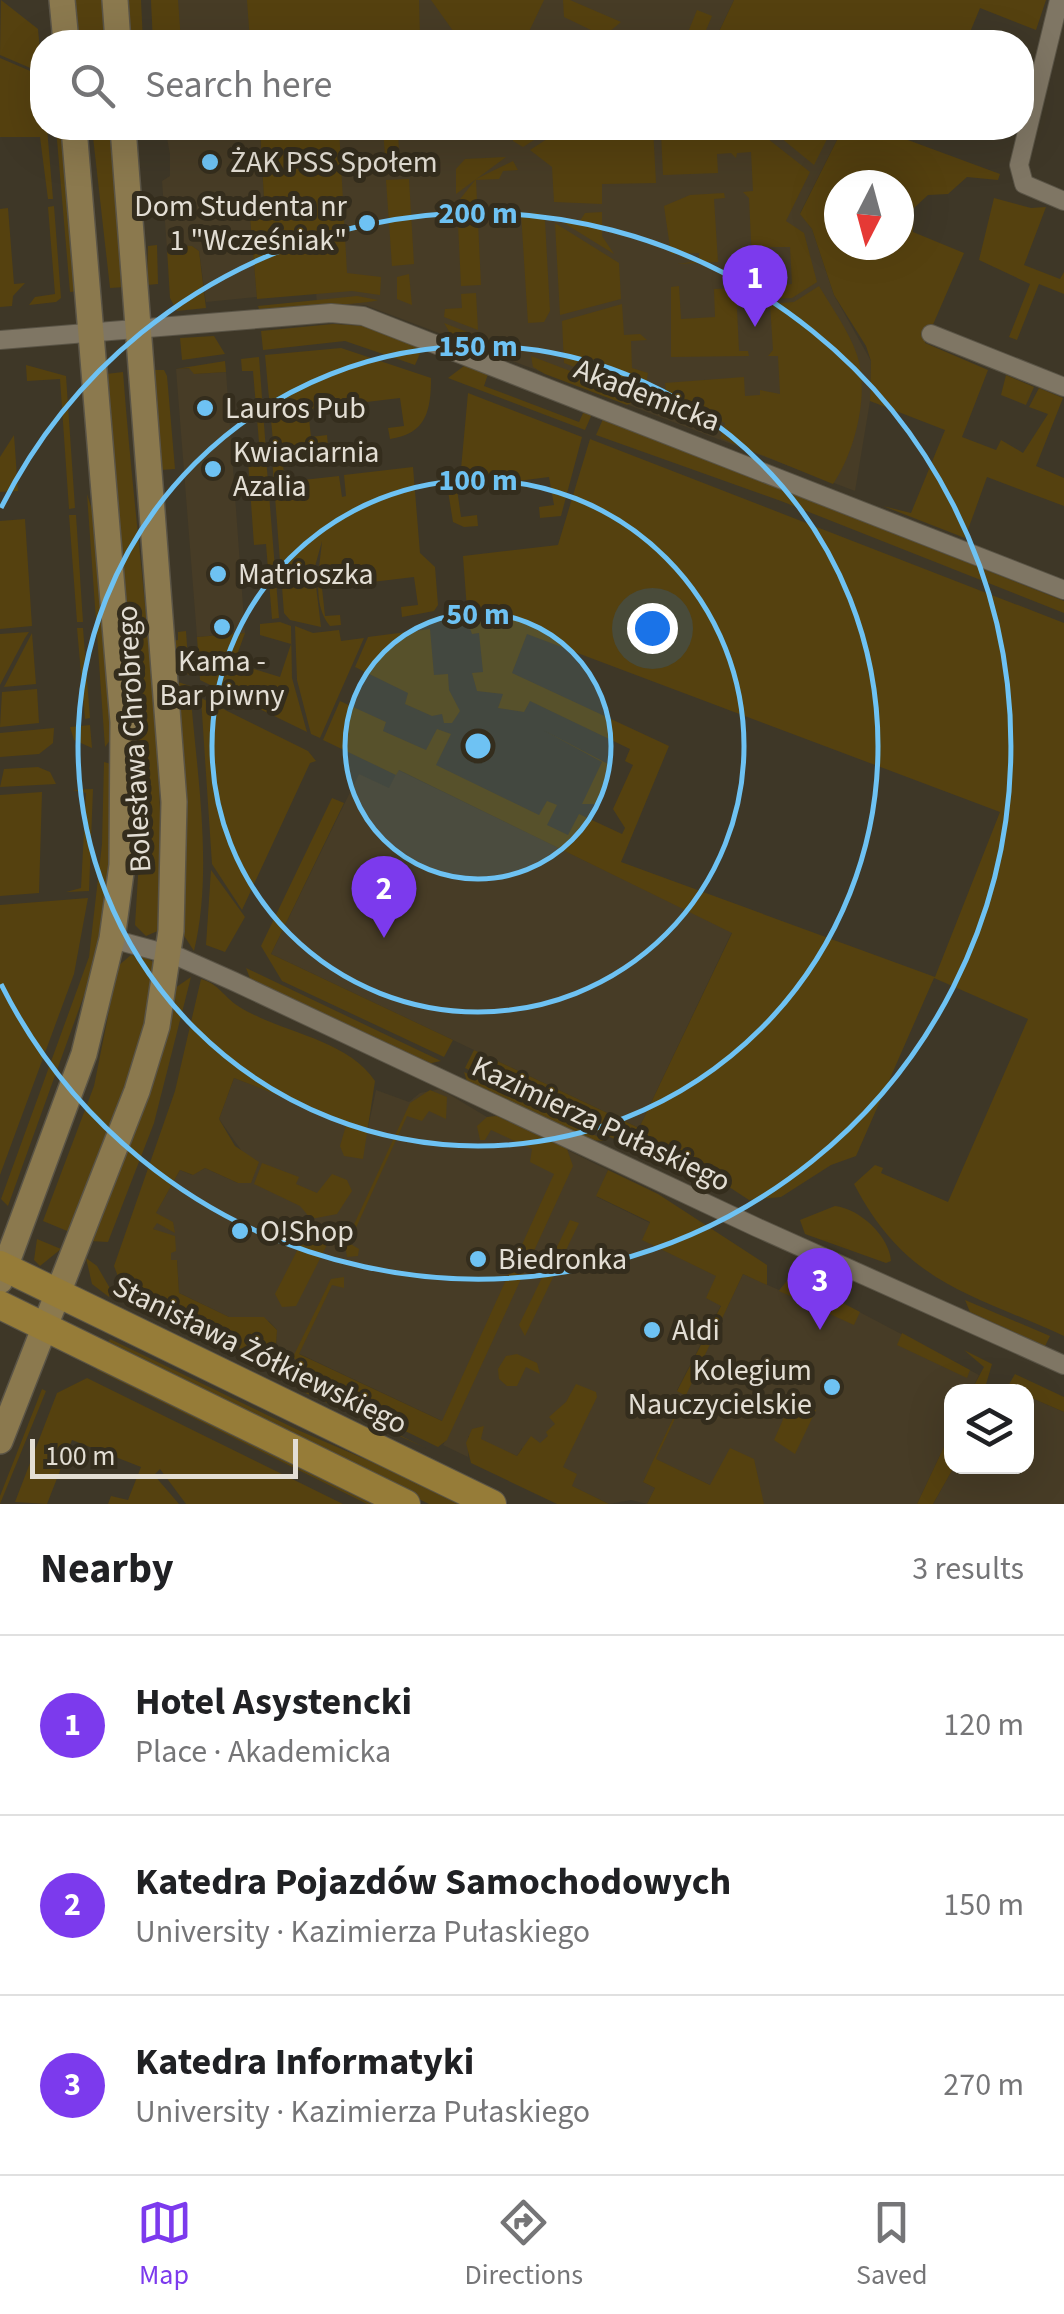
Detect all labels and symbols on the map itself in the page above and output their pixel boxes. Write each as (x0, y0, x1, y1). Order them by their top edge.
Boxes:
place label: ŻAK PSS Społem (230, 141, 438, 184)
marker: ŻAK PSS Społem (199, 151, 221, 173)
north arrow (824, 170, 914, 260)
place label: Dom Studenta nr 1 "Wcześniak" (134, 185, 348, 262)
text: 200 m (438, 192, 518, 235)
marker: Dom Studenta nr 1 "Wcześniak" (356, 212, 378, 234)
pin: 1 (722, 245, 788, 327)
text: 150 m (438, 325, 518, 368)
street label: Akademicka (568, 347, 726, 443)
place label: Lauros Pub (225, 387, 366, 430)
marker: Lauros Pub (194, 397, 216, 419)
place label: Kwiaciarnia Azalia (233, 431, 379, 508)
marker: Kwiaciarnia Azalia (202, 458, 224, 480)
text: 100 m (438, 459, 518, 502)
place label: Matrioszka (238, 553, 374, 596)
marker: Matrioszka (207, 563, 229, 585)
text: 50 m (446, 593, 510, 636)
your location (627, 603, 678, 654)
street label: Bolesława Chrobrego (106, 604, 162, 874)
marker: Kama - Bar piwny (211, 616, 233, 638)
place label: Kama - Bar piwny (159, 640, 285, 717)
centre of rings (460, 728, 496, 764)
pin: 2 (352, 856, 416, 938)
street label: Kazimierza Pułaskiego (465, 1045, 737, 1203)
place label: O!Shop (260, 1210, 354, 1253)
marker: O!Shop (229, 1220, 251, 1242)
place label: Biedronka (498, 1238, 627, 1281)
marker: Biedronka (467, 1248, 489, 1270)
pin: 3 (788, 1248, 852, 1330)
street label: Stanisława Żółkiewskiego (106, 1265, 414, 1445)
place label: Aldi (672, 1309, 720, 1352)
marker: Aldi (641, 1319, 663, 1341)
place label: Kolegium Nauczycielskie (628, 1349, 812, 1426)
marker: Kolegium Nauczycielskie (821, 1376, 843, 1398)
scale bar (30, 1434, 298, 1478)

